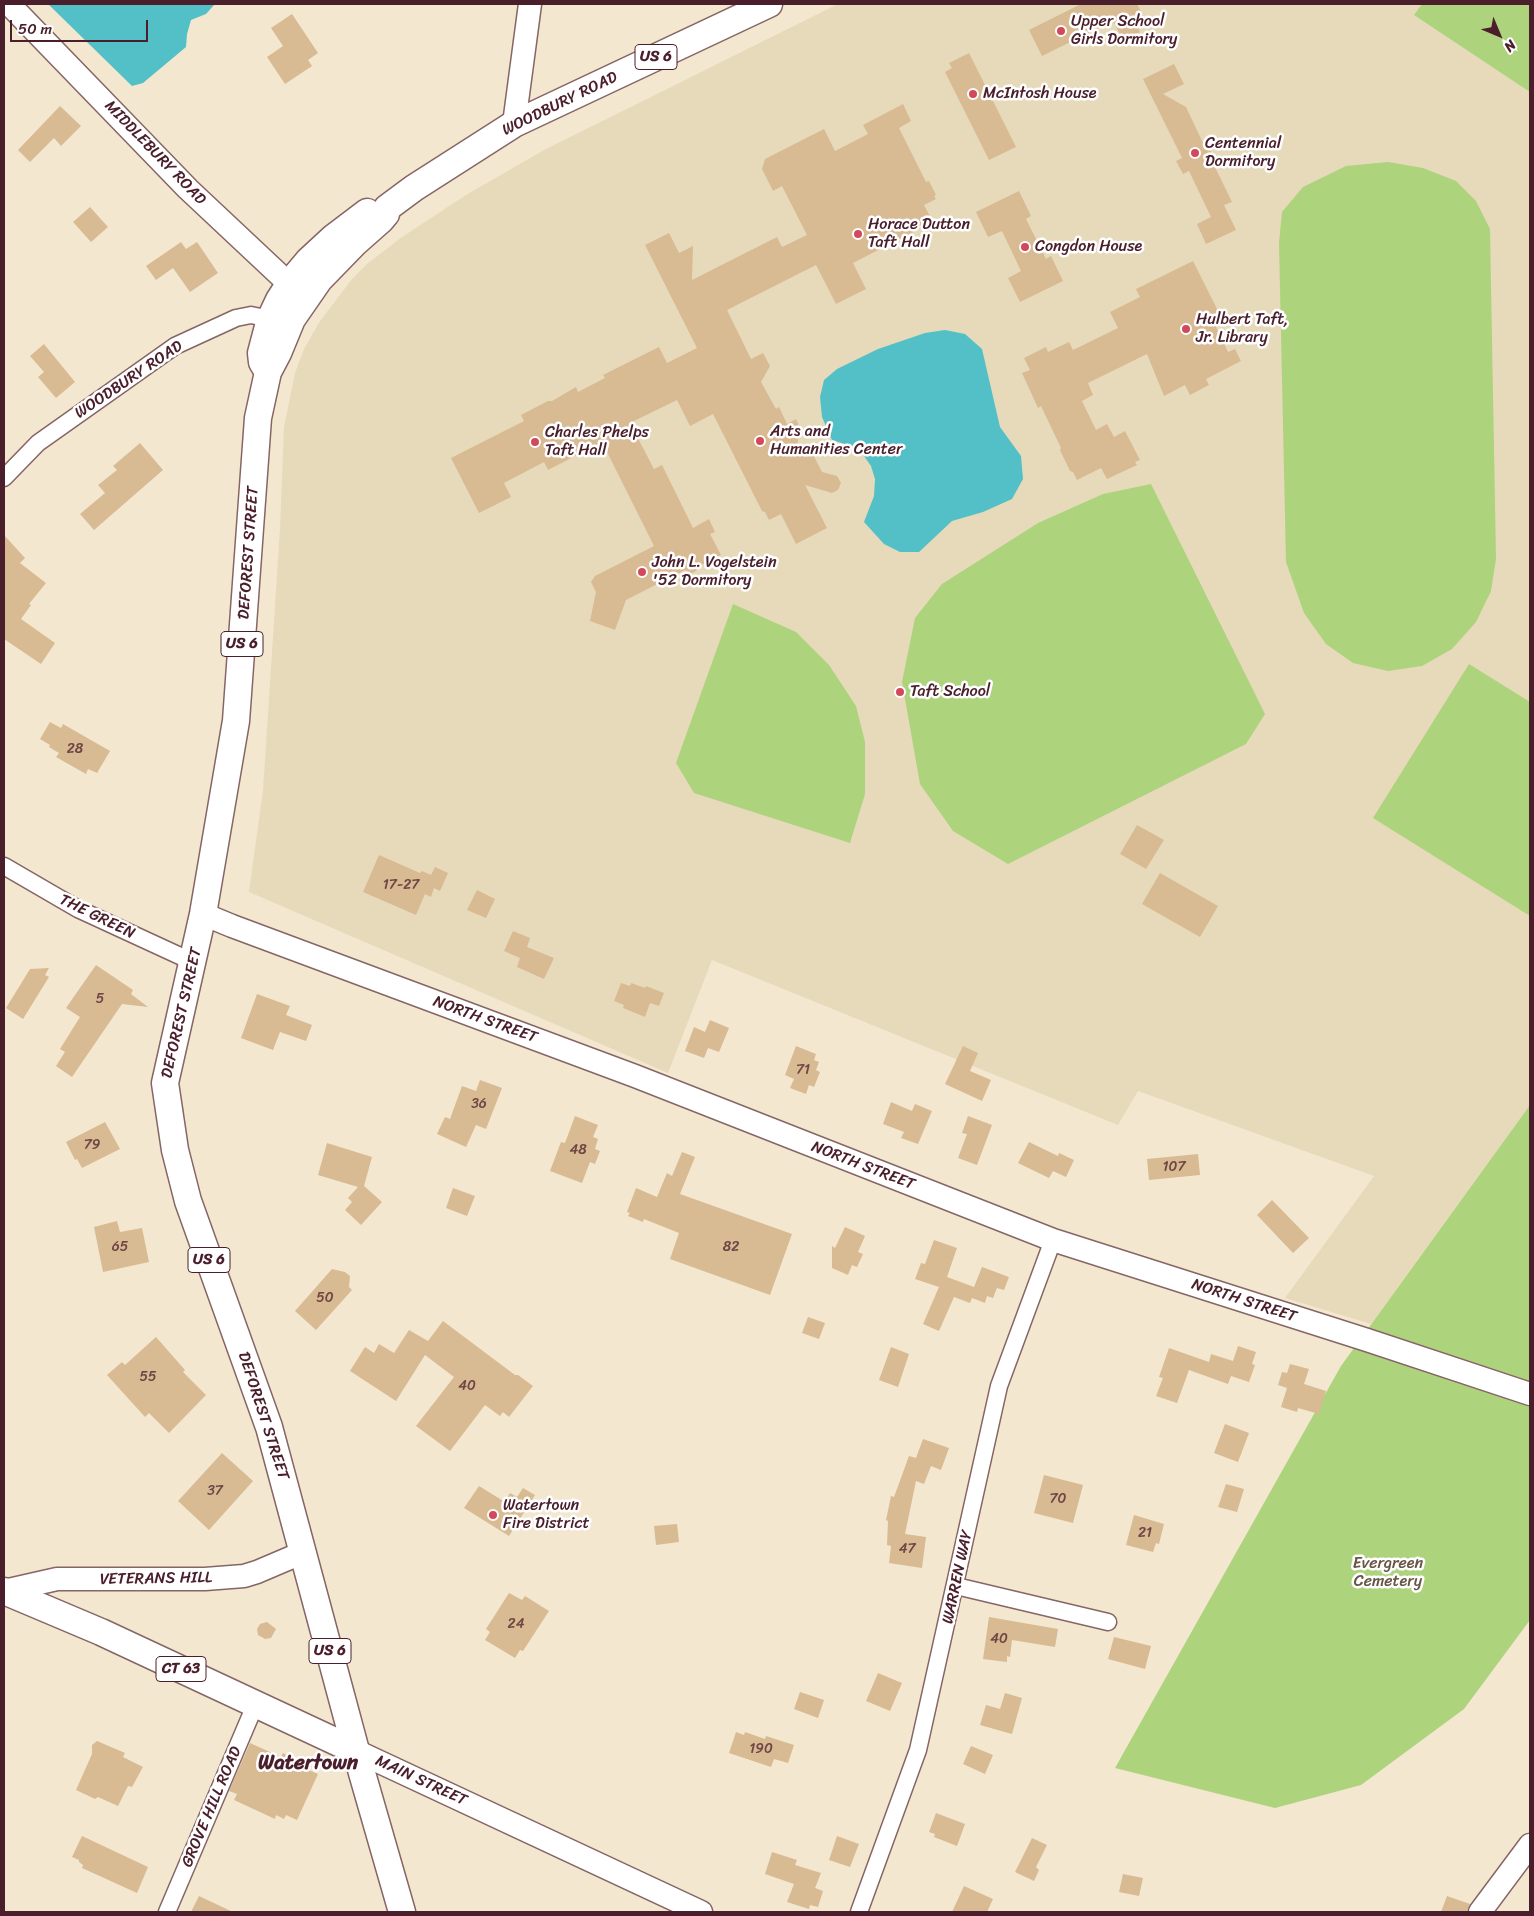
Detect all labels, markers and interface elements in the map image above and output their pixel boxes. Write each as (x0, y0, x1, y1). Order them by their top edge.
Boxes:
scale bar (12, 10, 150, 42)
north arrow (1474, 10, 1524, 60)
place label: Upper School Girls Dormitory (1071, 12, 1177, 50)
text: 50 m (18, 16, 52, 42)
marker: Upper School Girls Dormitory (1055, 25, 1067, 37)
text: N (1498, 34, 1522, 58)
road number: US 6 (635, 44, 677, 70)
street label: WOODBURY ROAD (499, 68, 621, 140)
place label: McIntosh House (983, 84, 1097, 104)
marker: McIntosh House (967, 88, 979, 100)
street label: MIDDLEBURY ROAD (100, 97, 210, 209)
place label: Centennial Dormitory (1205, 134, 1281, 172)
marker: Centennial Dormitory (1189, 147, 1201, 159)
place label: Horace Dutton Taft Hall (868, 215, 970, 253)
marker: Horace Dutton Taft Hall (852, 228, 864, 240)
place label: Congdon House (1035, 237, 1142, 257)
marker: Congdon House (1019, 241, 1031, 253)
place label: Hulbert Taft, Jr. Library (1196, 310, 1288, 348)
marker: Hulbert Taft, Jr. Library (1180, 323, 1192, 335)
street label: WOODBURY ROAD (71, 337, 187, 423)
place label: Arts and Humanities Center (770, 422, 902, 460)
place label: Charles Phelps Taft Hall (545, 423, 649, 461)
marker: Arts and Humanities Center (754, 435, 766, 447)
marker: Charles Phelps Taft Hall (529, 436, 541, 448)
street label: DEFOREST STREET (235, 486, 263, 620)
place label: John L. Vogelstein '52 Dormitory (652, 553, 777, 591)
marker: John L. Vogelstein '52 Dormitory (636, 566, 648, 578)
road number: US 6 (221, 632, 263, 656)
place label: Taft School (910, 682, 990, 702)
marker: Taft School (894, 686, 906, 698)
house number: 28 (67, 741, 83, 757)
house number: 17-27 (383, 877, 419, 893)
street label: THE GREEN (56, 890, 138, 944)
street label: DEFOREST STREET (158, 946, 206, 1080)
house number: 5 (96, 991, 104, 1007)
street label: NORTH STREET (430, 992, 540, 1048)
house number: 71 (796, 1062, 810, 1078)
house number: 36 (471, 1096, 487, 1112)
house number: 79 (84, 1137, 100, 1153)
street label: NORTH STREET (809, 1137, 917, 1195)
house number: 48 (569, 1142, 587, 1158)
house number: 107 (1163, 1159, 1185, 1175)
house number: 65 (112, 1239, 128, 1255)
house number: 82 (723, 1239, 739, 1255)
road number: US 6 (188, 1248, 230, 1272)
street label: NORTH STREET (1189, 1275, 1299, 1327)
house number: 50 (316, 1290, 334, 1306)
street label: DEFOREST STREET (233, 1350, 293, 1482)
house number: 55 (139, 1369, 157, 1385)
house number: 40 (458, 1378, 476, 1394)
house number: 37 (207, 1483, 223, 1499)
house number: 70 (1050, 1491, 1066, 1507)
place label: Watertown Fire District (503, 1496, 589, 1534)
marker: Watertown Fire District (487, 1509, 499, 1521)
house number: 21 (1138, 1525, 1152, 1541)
street label: WARREN WAY (939, 1528, 977, 1626)
house number: 47 (899, 1541, 915, 1557)
park label: Evergreen Cemetery (1353, 1554, 1423, 1592)
street label: VETERANS HILL (100, 1568, 212, 1590)
house number: 24 (508, 1616, 524, 1632)
house number: 40 (990, 1631, 1008, 1647)
road number: US 6 (309, 1638, 351, 1664)
road number: CT 63 (156, 1656, 206, 1682)
house number: 190 (749, 1741, 773, 1757)
street label: GROVE HILL ROAD (178, 1744, 246, 1870)
district label: Watertown (258, 1751, 358, 1777)
street label: MAIN STREET (372, 1751, 470, 1811)

